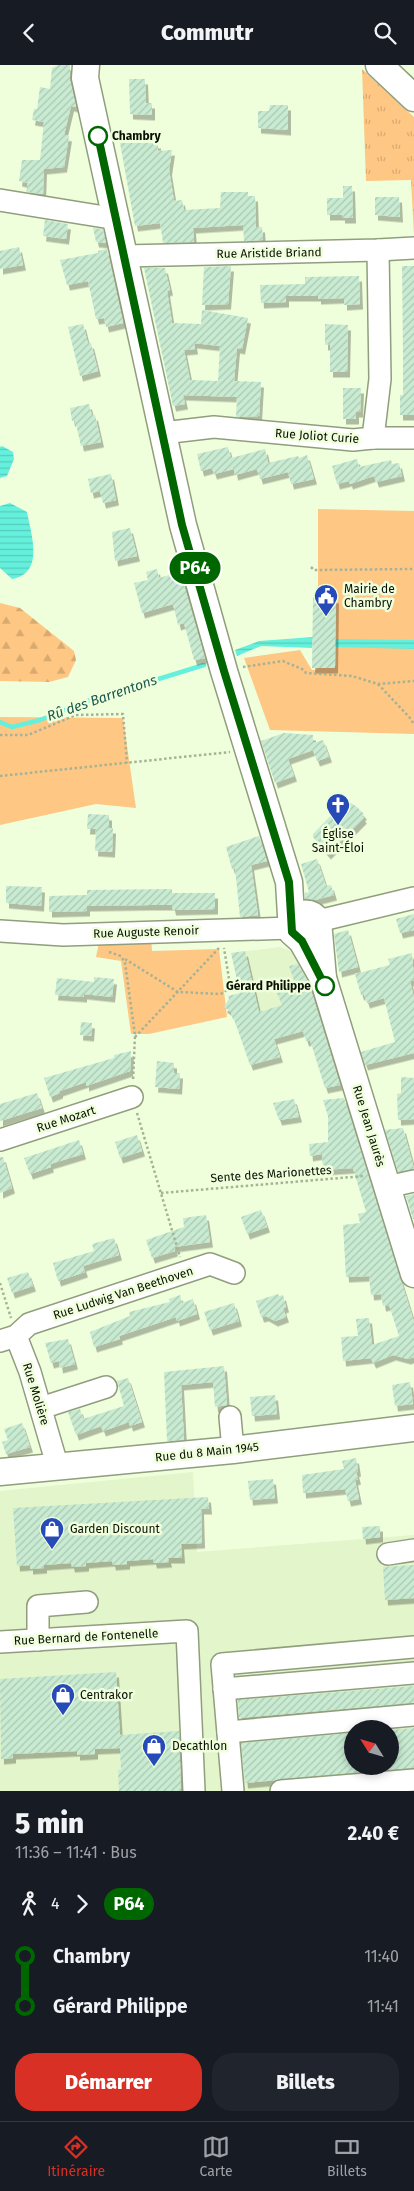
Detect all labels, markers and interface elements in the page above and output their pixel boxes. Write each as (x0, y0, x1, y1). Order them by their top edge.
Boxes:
icon: back (15, 19, 43, 47)
text: Commutr (161, 19, 253, 46)
icon: search (371, 19, 399, 47)
marker: Chambry (88, 126, 108, 146)
place label: Chambry (112, 129, 161, 143)
street label: Rue Aristide Briand (216, 245, 322, 261)
street label: Rue Joliot Curie (275, 426, 359, 446)
line badge: P64 (166, 552, 224, 584)
text: P64 (180, 557, 210, 579)
place label: Mairie de Chambry (344, 582, 395, 610)
public building icon: Mairie de Chambry (313, 583, 339, 617)
water label: Rû des Barrentons (45, 671, 160, 725)
church icon: Église Saint-Éloi (325, 792, 351, 826)
place label: Église Saint-Éloi (312, 826, 364, 855)
street label: Rue Auguste Renoir (93, 923, 200, 941)
marker: Gérard Philippe (315, 976, 335, 996)
place label: Gérard Philippe (226, 979, 311, 993)
street label: Rue Jean Jaurès (350, 1084, 388, 1169)
street label: Rue Mozart (35, 1103, 98, 1135)
street label: Sente des Marionettes (210, 1163, 333, 1185)
street label: Rue Ludwig Van Beethoven (51, 1264, 195, 1322)
street label: Rue Molière (20, 1361, 52, 1427)
street label: Rue du 8 Main 1945 (154, 1440, 260, 1464)
shop icon: Garden Discount (39, 1516, 65, 1550)
place label: Garden Discount (70, 1522, 161, 1536)
street label: Rue Bernard de Fontenelle (13, 1626, 159, 1648)
shop icon: Centrakor (50, 1682, 76, 1716)
place label: Centrakor (80, 1688, 133, 1702)
north arrow (344, 1720, 399, 1775)
map controls (344, 1720, 399, 1775)
shop icon: Decathlon (141, 1733, 167, 1767)
place label: Decathlon (172, 1739, 227, 1753)
text: 5 min (15, 1807, 84, 1840)
text: 2.40 € (347, 1822, 399, 1845)
text: 11:36 – 11:41 · Bus (15, 1843, 137, 1862)
icon: walk (15, 1890, 43, 1918)
icon: forward (68, 1890, 96, 1918)
text: P64 (114, 1893, 144, 1915)
text: 4 (51, 1894, 60, 1913)
text: Chambry (53, 1945, 130, 1968)
text: 11:40 (364, 1947, 399, 1966)
text: Gérard Philippe (53, 1995, 188, 2018)
text: 11:41 (367, 1997, 399, 2016)
button: Démarrer (15, 2053, 202, 2111)
button: Billets (212, 2053, 399, 2111)
tab: Itinéraire (47, 2133, 105, 2180)
tab: Carte (200, 2133, 233, 2180)
tab: Billets (327, 2133, 367, 2180)

